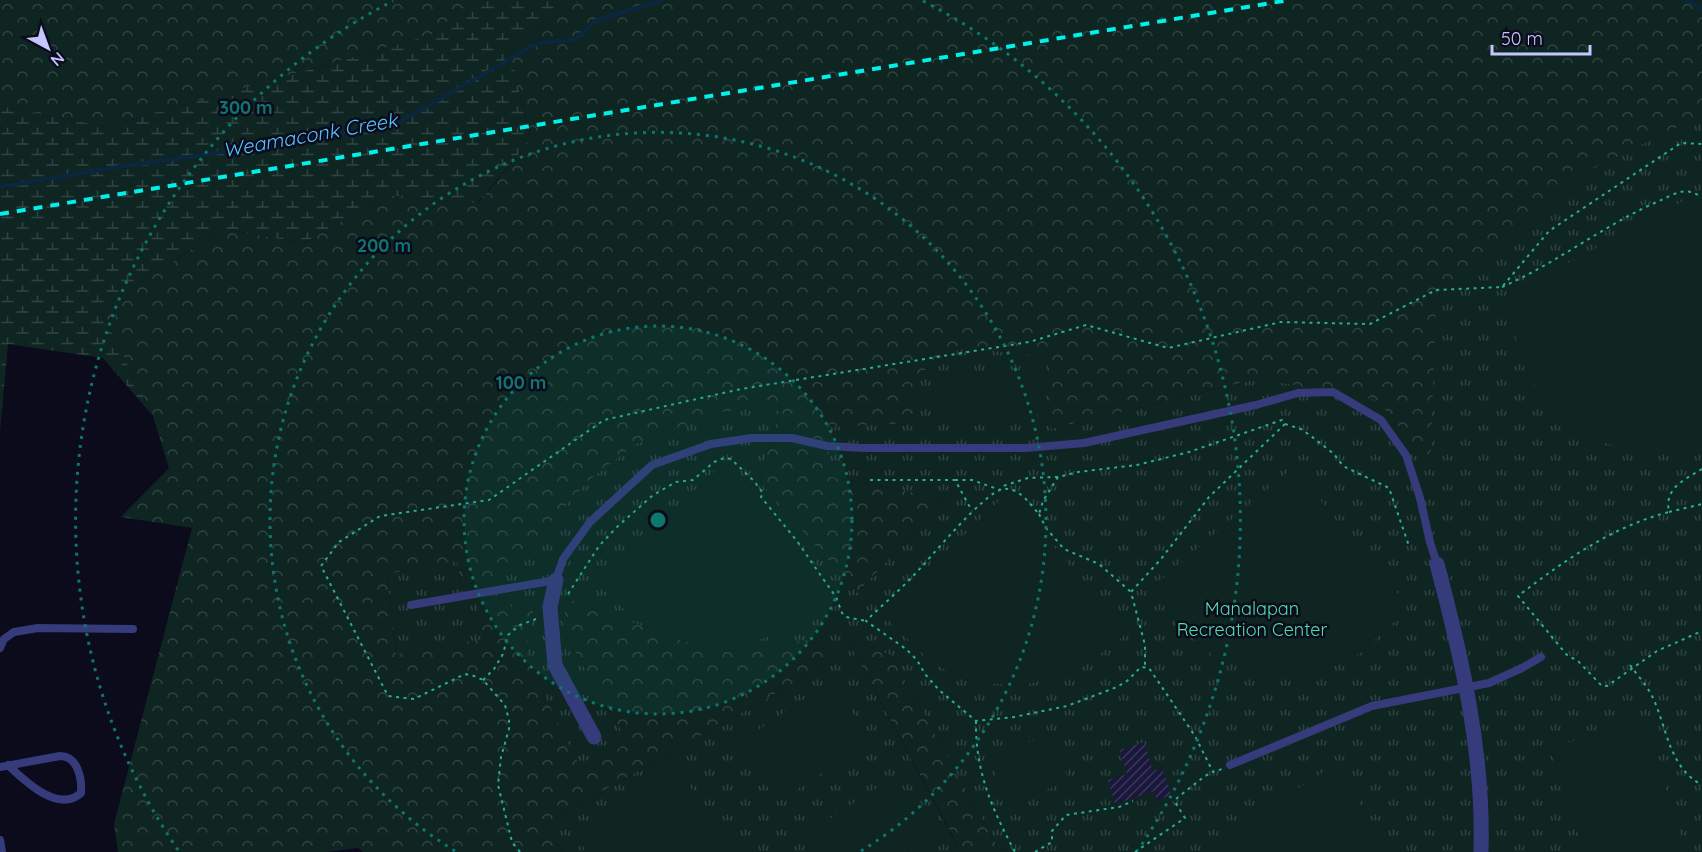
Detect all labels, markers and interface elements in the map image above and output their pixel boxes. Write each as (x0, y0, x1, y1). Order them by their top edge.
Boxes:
north arrow (18, 18, 78, 78)
scale bar (1492, 18, 1590, 56)
text: 50 m (1501, 27, 1543, 50)
text: N (47, 48, 69, 71)
text: 300 m (219, 96, 273, 119)
water label: Weamaconk Creek (221, 106, 401, 162)
text: 200 m (357, 234, 411, 257)
text: 100 m (496, 371, 546, 394)
centre of rings (648, 510, 668, 530)
park label: Manalapan Recreation Center (1177, 597, 1327, 641)

